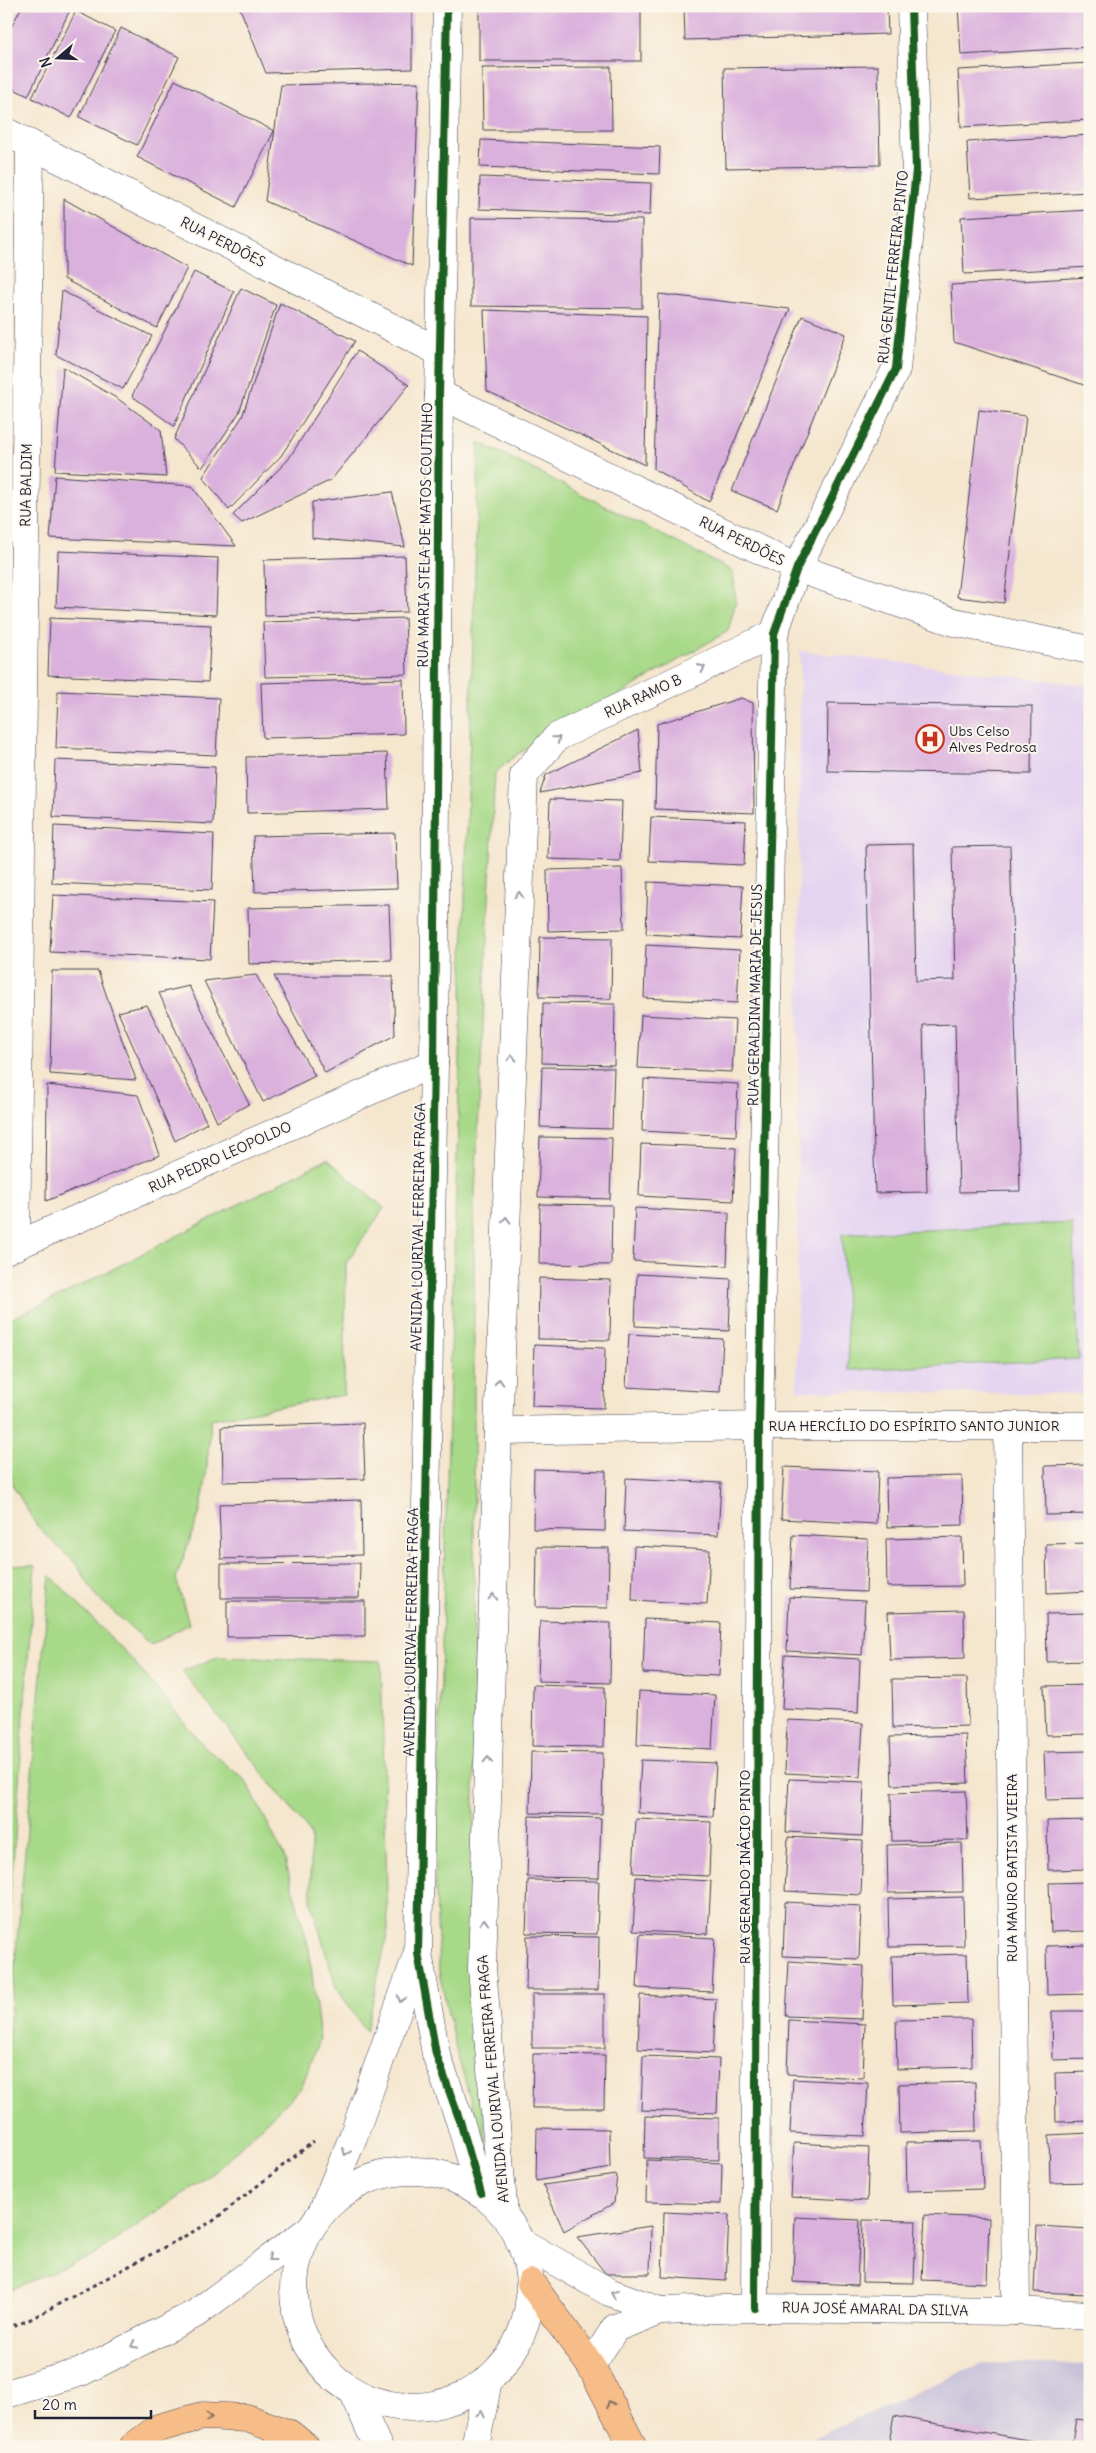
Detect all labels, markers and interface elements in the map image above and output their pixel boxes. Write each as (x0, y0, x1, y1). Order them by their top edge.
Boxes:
north arrow (32, 32, 82, 82)
text: N (36, 55, 56, 70)
street label: RUA GENTIL FERREIRA PINTO (874, 169, 912, 365)
street label: RUA PERDÕES (177, 213, 269, 271)
street label: RUA MARIA STELA DE MATOS COUTINHO (414, 402, 436, 668)
street label: RUA BALDIM (16, 443, 36, 527)
street label: RUA PERDÕES (696, 513, 788, 570)
one-way arrow (697, 665, 706, 675)
street label: RUA RAMO B (601, 670, 685, 722)
place label: Ubs Celso Alves Pedrosa (949, 722, 1037, 756)
hospital icon: Ubs Celso Alves Pedrosa (915, 724, 945, 754)
one-way arrow (551, 736, 560, 745)
street label: RUA GERALDINA MARIA DE JESUS (744, 884, 766, 1106)
one-way arrow (514, 891, 524, 898)
one-way arrow (507, 1053, 518, 1061)
street label: AVENIDA LOURIVAL FERREIRA FRAGA (407, 1102, 429, 1352)
street label: RUA PEDRO LEOPOLDO (146, 1117, 294, 1197)
one-way arrow (501, 1216, 511, 1224)
one-way arrow (494, 1378, 505, 1386)
street label: RUA HERCÍLIO DO ESPÍRITO SANTO JUNIOR (768, 1417, 1060, 1435)
street label: AVENIDA LOURIVAL FERREIRA FRAGA (400, 1507, 422, 1757)
one-way arrow (488, 1593, 498, 1601)
one-way arrow (483, 1755, 493, 1763)
street label: RUA GERALDO INÁCIO PINTO (736, 1770, 754, 1964)
street label: RUA MAURO BATISTA VIEIRA (1003, 1774, 1021, 1962)
one-way arrow (478, 1918, 489, 1926)
street label: AVENIDA LOURIVAL FERREIRA FRAGA (473, 1954, 513, 2204)
one-way arrow (397, 1995, 407, 2003)
one-way arrow (342, 2147, 353, 2156)
one-way arrow (267, 2252, 277, 2261)
one-way arrow (610, 2289, 619, 2300)
street label: RUA JOSÉ AMARAL DA SILVA (782, 2298, 968, 2320)
one-way arrow (130, 2339, 139, 2349)
scale bar (35, 2388, 151, 2420)
text: 20 m (42, 2395, 77, 2414)
one-way arrow (606, 2400, 616, 2409)
one-way arrow (475, 2410, 486, 2418)
one-way arrow (206, 2412, 213, 2422)

